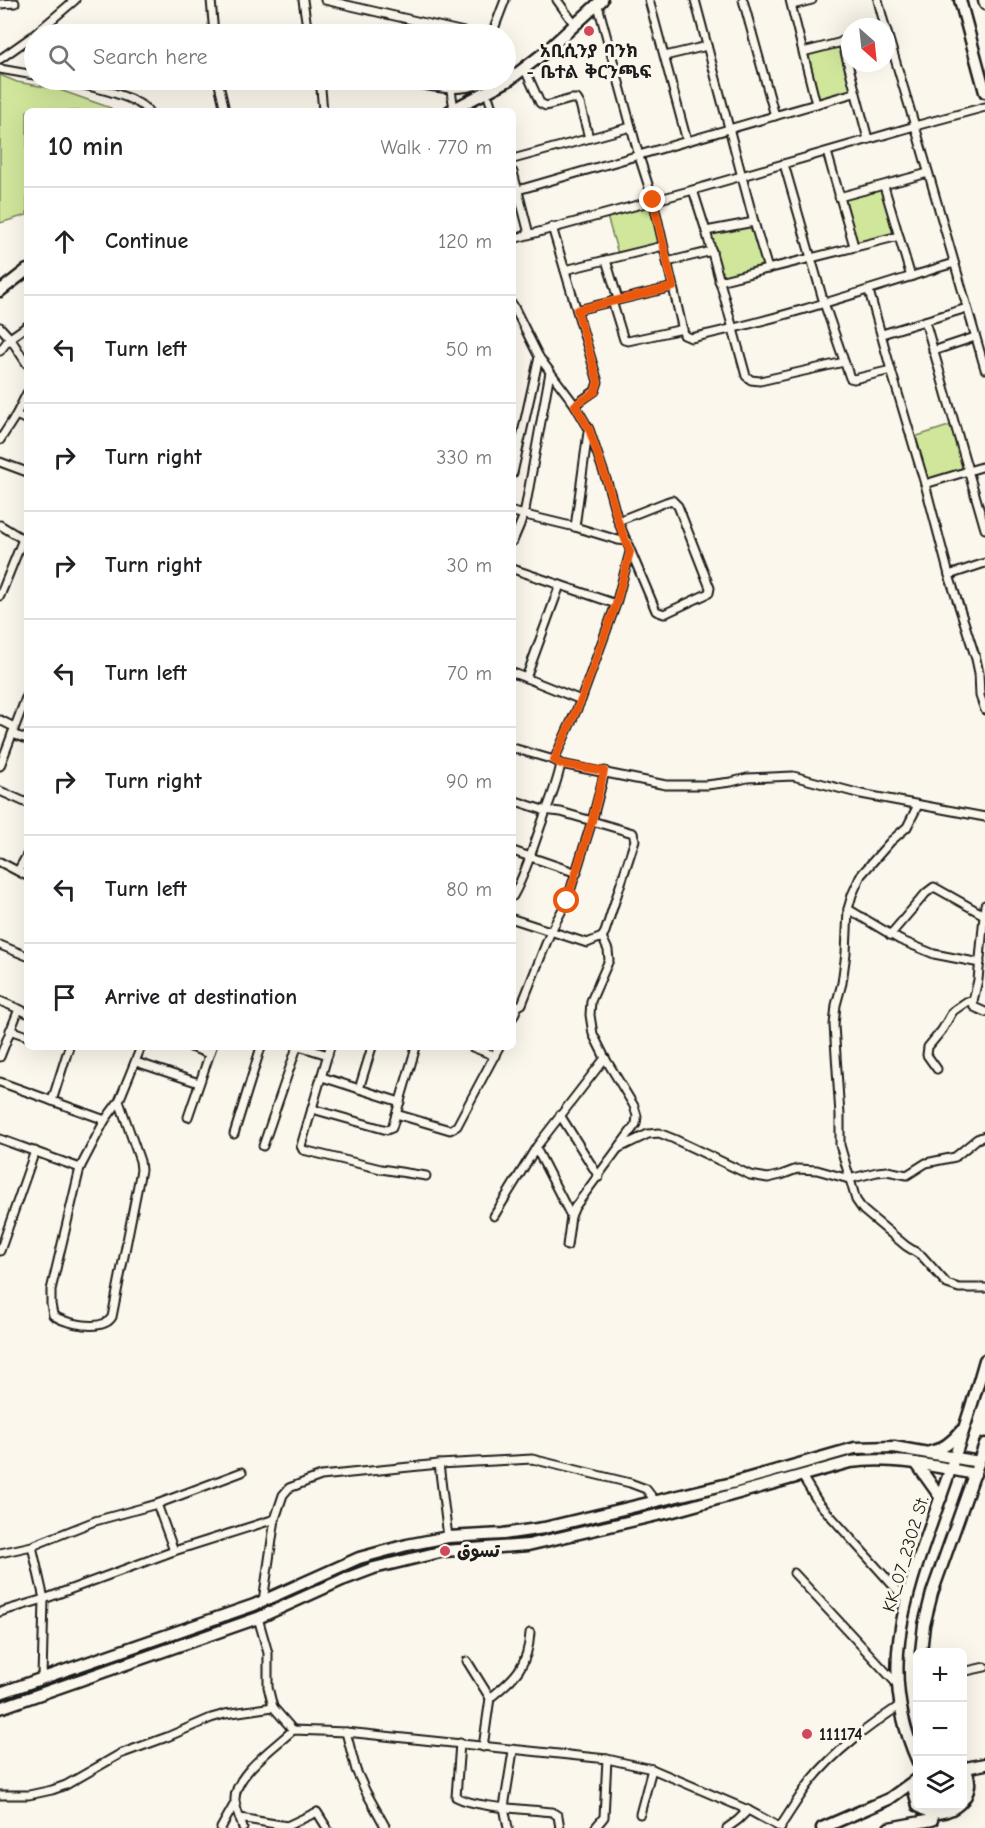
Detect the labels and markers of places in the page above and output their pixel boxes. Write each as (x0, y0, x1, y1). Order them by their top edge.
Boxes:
marker: አቢሲንያ ባንክ - ቤተል ቅርንጫፍ (582, 24, 596, 38)
place label: አቢሲንያ ባንክ - ቤተል ቅርንጫፍ (526, 41, 652, 83)
place label: تسوق (457, 1541, 500, 1562)
marker: تسوق (438, 1544, 452, 1558)
place label: 111174 (819, 1724, 862, 1745)
marker: 111174 (800, 1727, 814, 1741)

